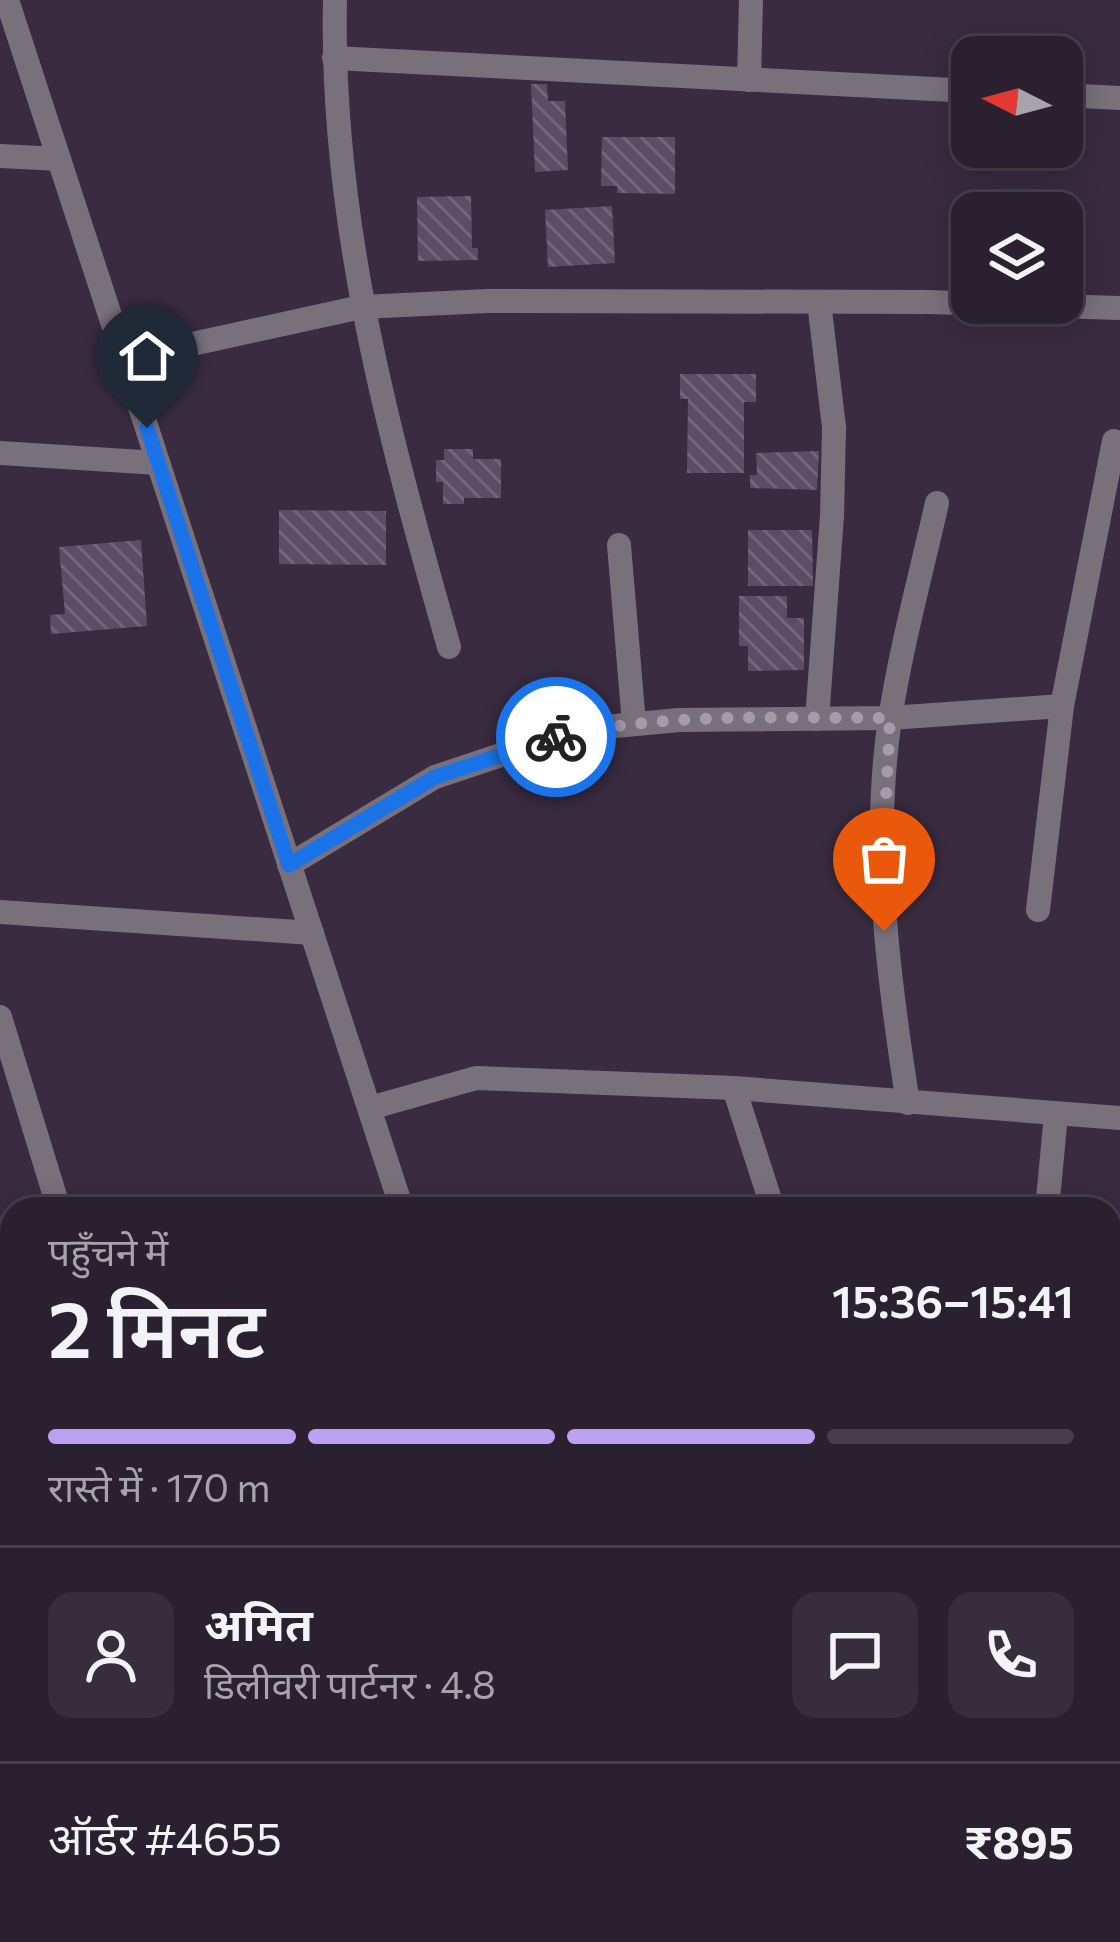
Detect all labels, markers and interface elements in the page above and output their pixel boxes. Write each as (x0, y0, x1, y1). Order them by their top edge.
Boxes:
north arrow (951, 36, 1083, 168)
map controls (951, 36, 1083, 324)
button: layers (951, 192, 1083, 324)
pin (96, 305, 198, 428)
icon: home (114, 323, 180, 389)
courier (496, 677, 616, 797)
icon: bike (523, 704, 589, 770)
pin (833, 808, 935, 931)
icon: bag (851, 826, 917, 892)
text: पहुँचने में (48, 1226, 168, 1274)
text: 15:36–15:41 (832, 1272, 1074, 1327)
text: 2 मिनट (48, 1279, 265, 1374)
text: रास्ते में · 170 m (48, 1462, 271, 1510)
button: person (48, 1592, 174, 1718)
button: chat (792, 1592, 918, 1718)
button: phone (948, 1592, 1074, 1718)
text: अमित (204, 1595, 313, 1650)
text: डिलीवरी पार्टनर · 4.8 (204, 1659, 496, 1707)
text: ऑर्डर #4655 (48, 1809, 282, 1864)
text: ₹895 (964, 1813, 1074, 1868)

